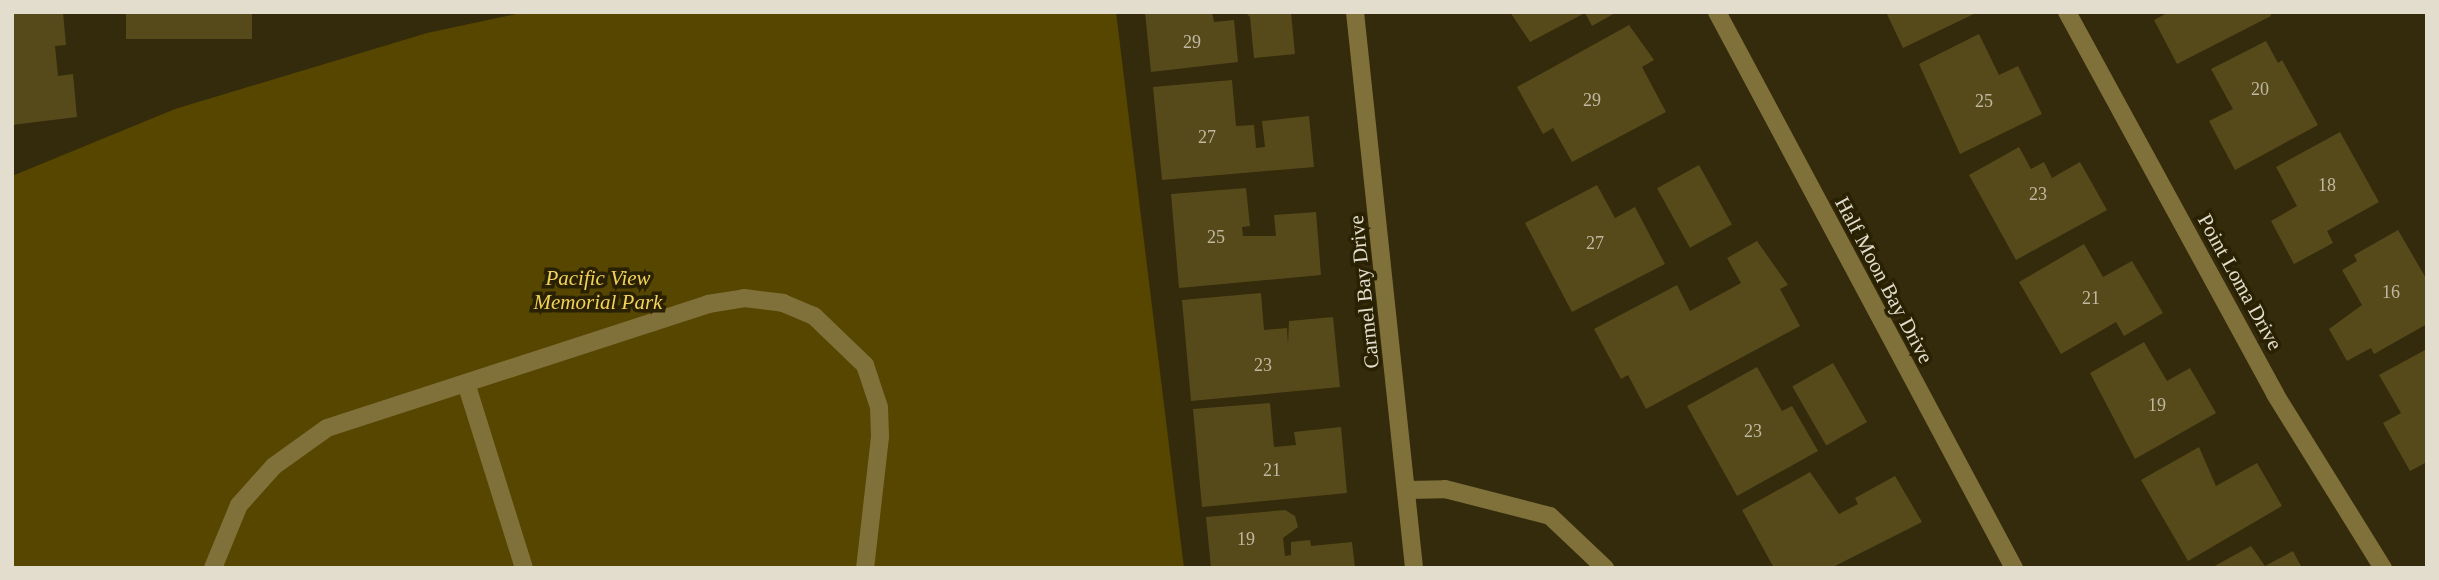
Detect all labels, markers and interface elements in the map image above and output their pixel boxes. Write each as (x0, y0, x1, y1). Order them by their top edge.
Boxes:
house number: 29 (1183, 31, 1201, 53)
house number: 20 (2251, 78, 2269, 100)
house number: 29 (1583, 89, 1601, 111)
house number: 25 (1975, 90, 1993, 112)
house number: 27 (1198, 126, 1216, 148)
house number: 18 (2318, 174, 2336, 196)
house number: 23 (2029, 183, 2047, 205)
street label: Half Moon Bay Drive (1829, 192, 1939, 368)
street label: Point Loma Drive (2192, 210, 2288, 354)
street label: Carmel Bay Drive (1343, 214, 1385, 370)
house number: 25 (1207, 226, 1225, 248)
house number: 27 (1586, 232, 1604, 254)
park label: Pacific View Memorial Park (534, 265, 662, 315)
house number: 16 (2382, 281, 2400, 303)
house number: 21 (2082, 287, 2100, 309)
house number: 23 (1254, 354, 1272, 376)
house number: 19 (2148, 394, 2166, 416)
house number: 23 (1744, 420, 1762, 442)
house number: 21 (1263, 459, 1281, 481)
house number: 19 (1237, 528, 1255, 550)

